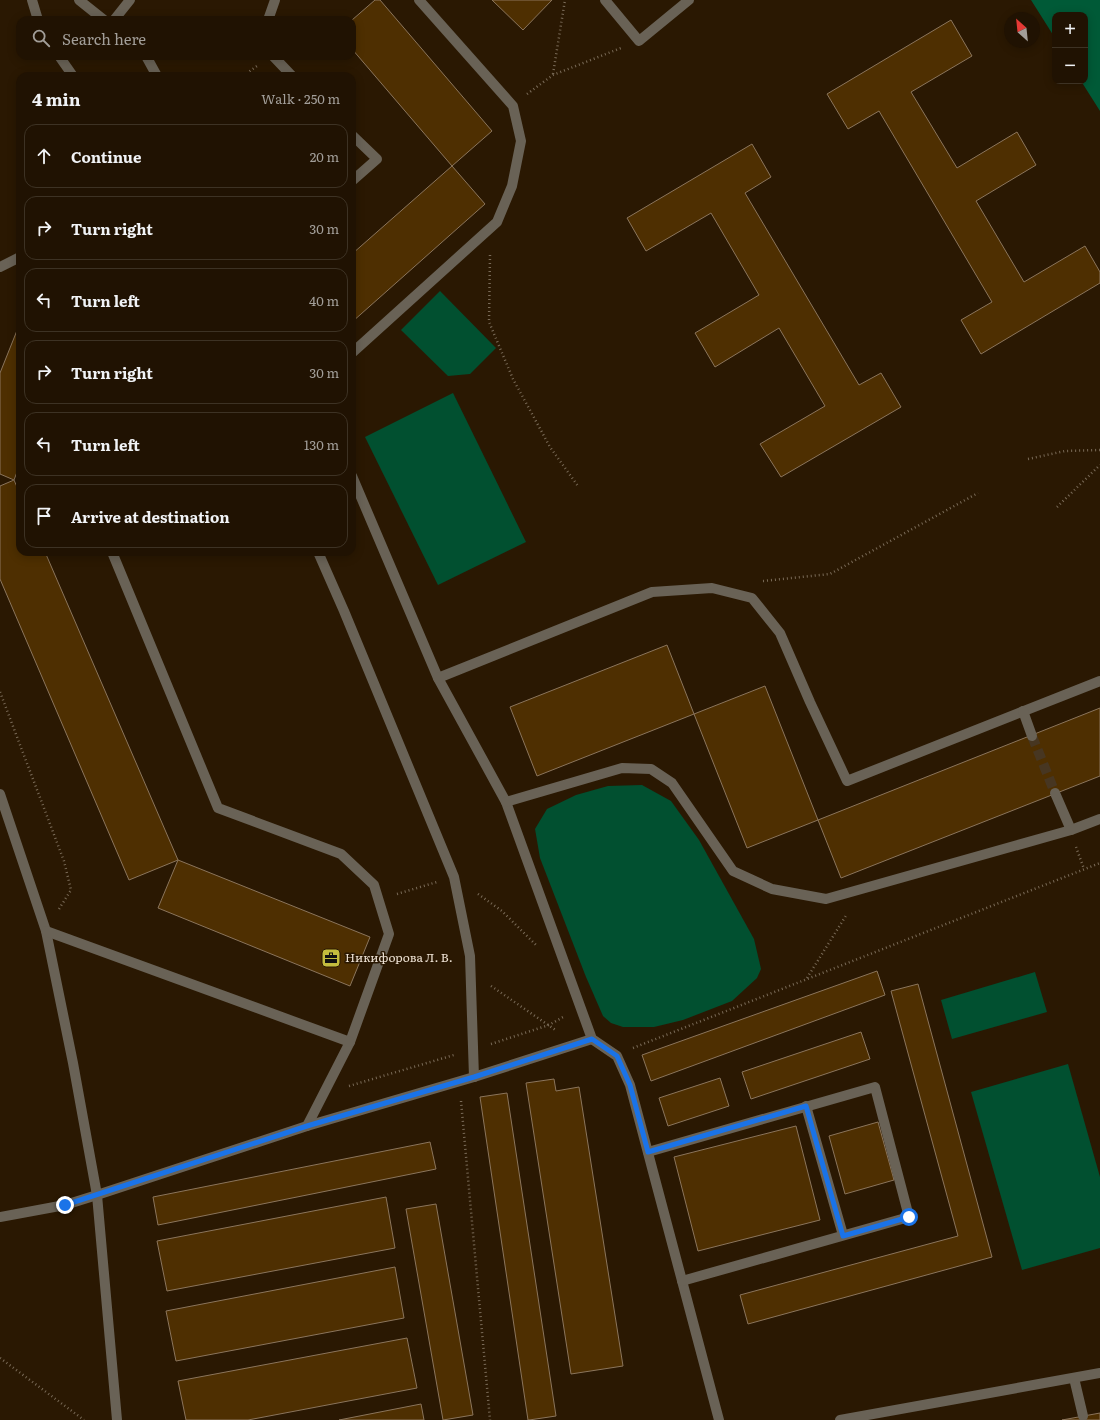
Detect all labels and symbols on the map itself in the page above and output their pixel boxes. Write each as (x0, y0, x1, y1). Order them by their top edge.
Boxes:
north arrow (1004, 12, 1040, 48)
office icon: Никифорова Л. В. (320, 947, 342, 969)
place label: Никифорова Л. В. (345, 948, 453, 966)
route end (56, 1196, 74, 1214)
route start (900, 1208, 918, 1226)

